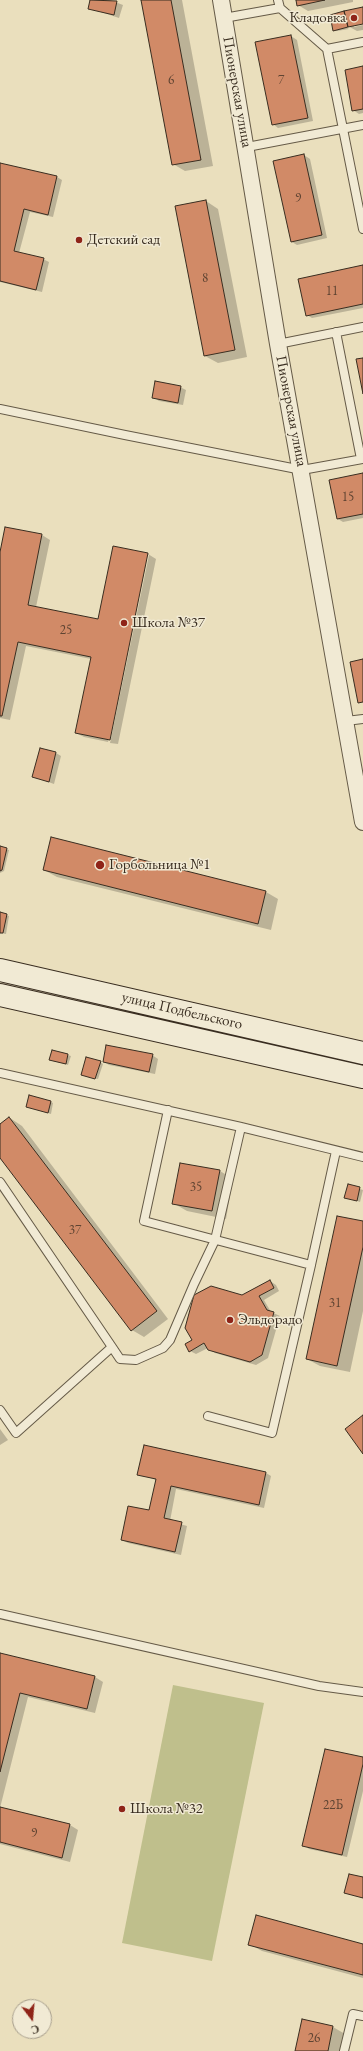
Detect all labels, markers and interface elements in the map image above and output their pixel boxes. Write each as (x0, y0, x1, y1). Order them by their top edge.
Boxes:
place label: Кладовка (289, 9, 346, 27)
marker: Кладовка (349, 13, 359, 23)
street label: Пионерская улица (218, 35, 256, 149)
house number: 6 (168, 72, 174, 88)
house number: 7 (278, 72, 284, 88)
house number: 9 (295, 190, 301, 206)
place label: Детский сад (87, 231, 160, 249)
marker: Детский сад (74, 235, 84, 245)
house number: 8 (202, 270, 208, 286)
house number: 11 (326, 283, 338, 299)
street label: Пионерская улица (271, 354, 311, 468)
house number: 15 (342, 489, 354, 505)
place label: Школа №37 (132, 614, 205, 632)
marker: Школа №37 (119, 618, 129, 628)
house number: 25 (60, 622, 72, 638)
place label: Горбольница №1 (109, 856, 210, 874)
marker: Горбольница №1 (94, 859, 106, 871)
street label: улица Подбельского (120, 988, 244, 1034)
house number: 35 (190, 1179, 202, 1195)
house number: 37 (69, 1222, 81, 1238)
house number: 31 (329, 1295, 341, 1311)
place label: Эльдорадо (238, 1311, 302, 1329)
marker: Эльдорадо (225, 1315, 235, 1325)
house number: 22Б (323, 1797, 343, 1813)
place label: Школа №32 (130, 1800, 203, 1818)
marker: Школа №32 (117, 1804, 127, 1814)
house number: 9 (31, 1825, 37, 1841)
north arrow (12, 1999, 52, 2039)
text: С (29, 2022, 41, 2037)
house number: 26 (308, 2030, 320, 2046)

